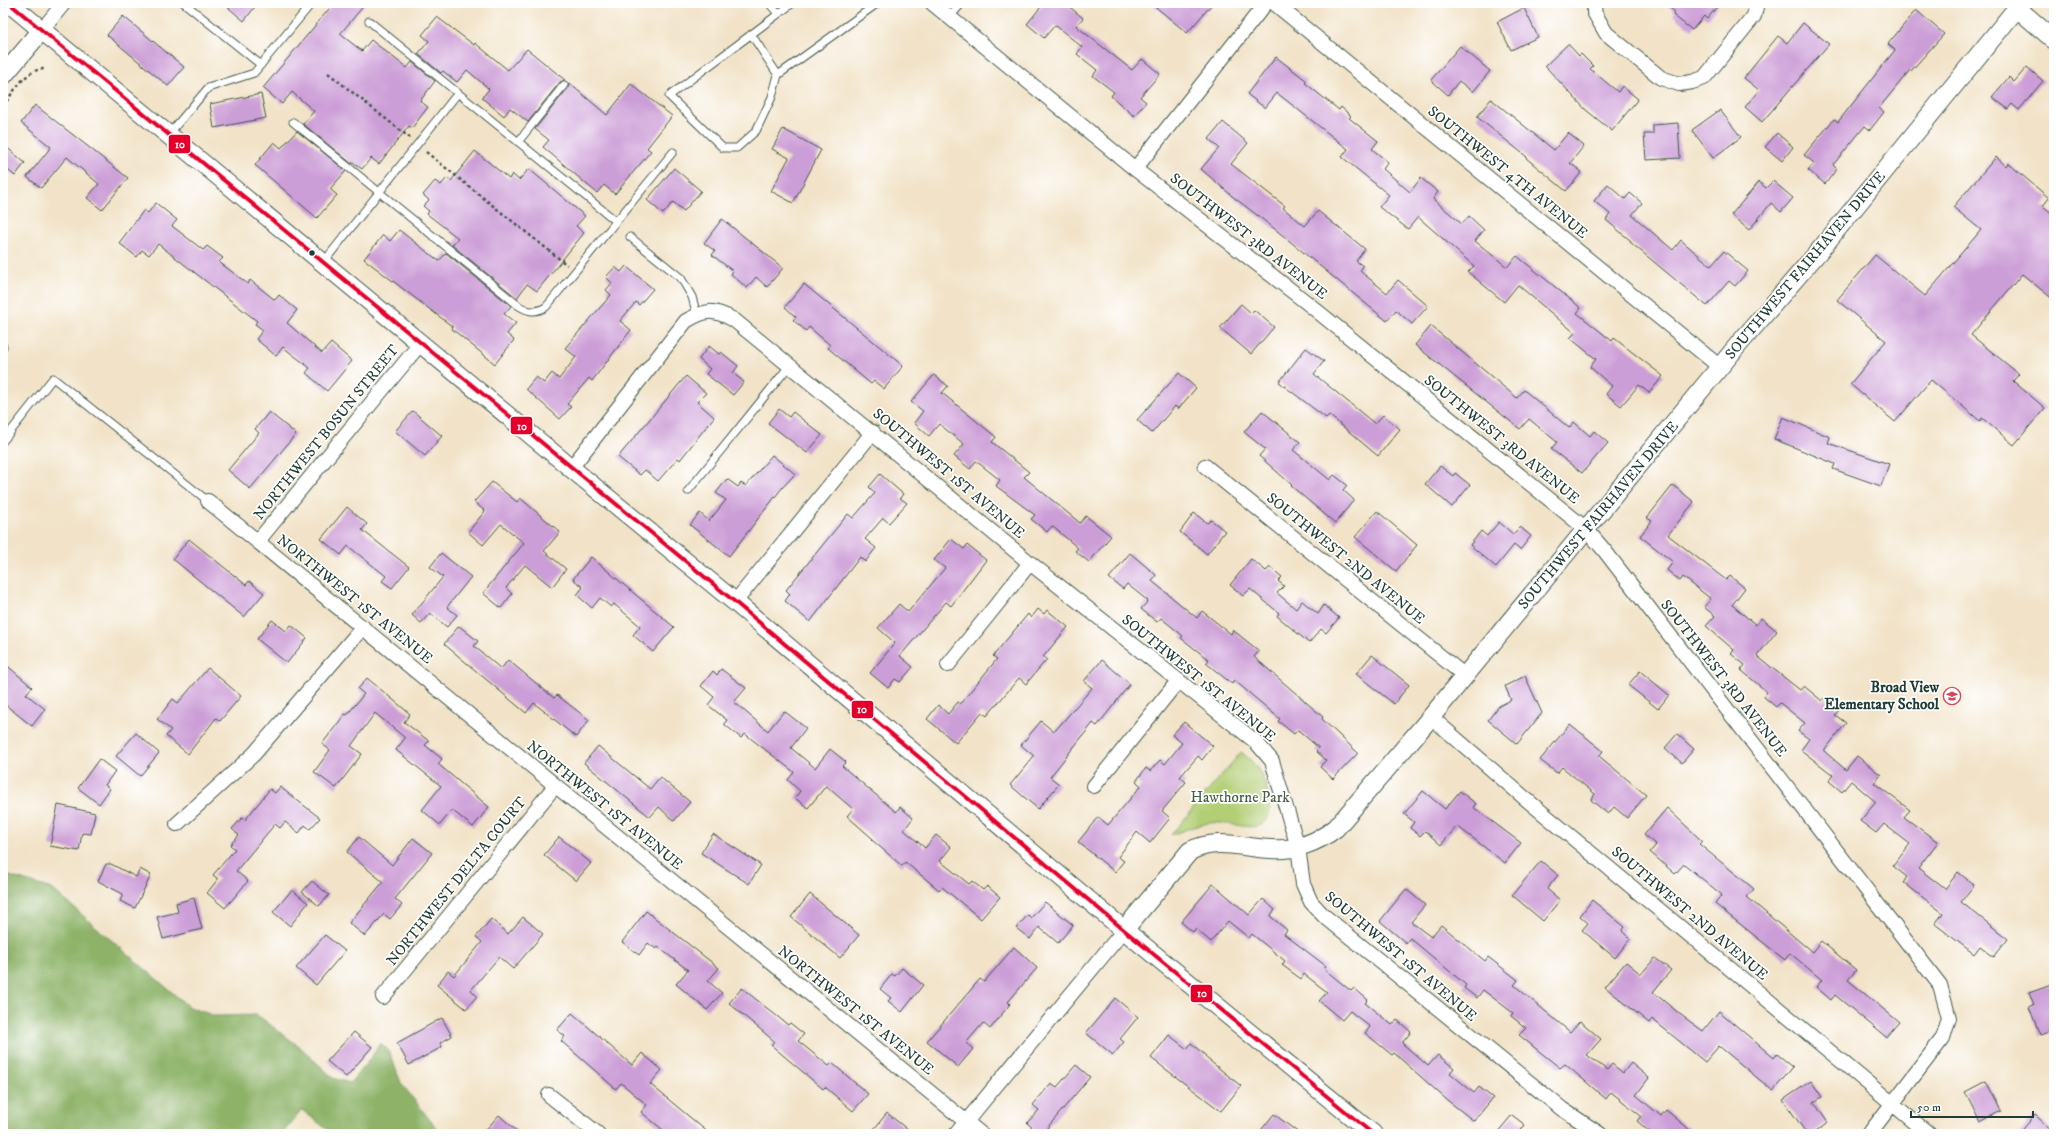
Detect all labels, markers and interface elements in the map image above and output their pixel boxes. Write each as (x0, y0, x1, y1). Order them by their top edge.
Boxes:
street label: SOUTHWEST 4TH AVENUE (1424, 102, 1592, 243)
line badge: 10 (168, 134, 191, 154)
text: 10 (175, 138, 185, 152)
street label: SOUTHWEST FAIRHAVEN DRIVE (1721, 167, 1890, 363)
street label: SOUTHWEST 3RD AVENUE (1166, 169, 1331, 304)
unlabelled marker (307, 248, 317, 258)
street label: NORTHWEST BOSUN STREET (250, 340, 403, 524)
street label: SOUTHWEST 3RD AVENUE (1420, 371, 1584, 508)
street label: SOUTHWEST 1ST AVENUE (869, 404, 1029, 543)
line badge: 10 (510, 416, 533, 435)
street label: SOUTHWEST FAIRHAVEN DRIVE (1514, 417, 1683, 613)
text: 10 (517, 420, 527, 434)
street label: SOUTHWEST 2ND AVENUE (1263, 489, 1429, 629)
street label: NORTHWEST 1ST AVENUE (273, 531, 437, 668)
street label: SOUTHWEST 3RD AVENUE (1656, 596, 1791, 761)
street label: SOUTHWEST 1ST AVENUE (1118, 610, 1280, 747)
place label: Broad View Elementary School (1824, 678, 1939, 714)
school or university icon: Broad View Elementary School (1942, 686, 1962, 706)
line badge: 10 (851, 700, 874, 719)
text: 10 (857, 703, 867, 717)
street label: NORTHWEST 1ST AVENUE (523, 737, 687, 874)
park label: Hawthorne Park (1190, 788, 1290, 807)
street label: NORTHWEST DELTA COURT (382, 793, 531, 970)
street label: SOUTHWEST 2ND AVENUE (1607, 842, 1772, 985)
street label: SOUTHWEST 1ST AVENUE (1321, 887, 1481, 1026)
street label: NORTHWEST 1ST AVENUE (774, 942, 938, 1079)
line badge: 10 (1190, 984, 1213, 1003)
text: 10 (1197, 987, 1207, 1001)
scale bar (1911, 1093, 2033, 1119)
text: 50 m (1917, 1100, 1941, 1115)

